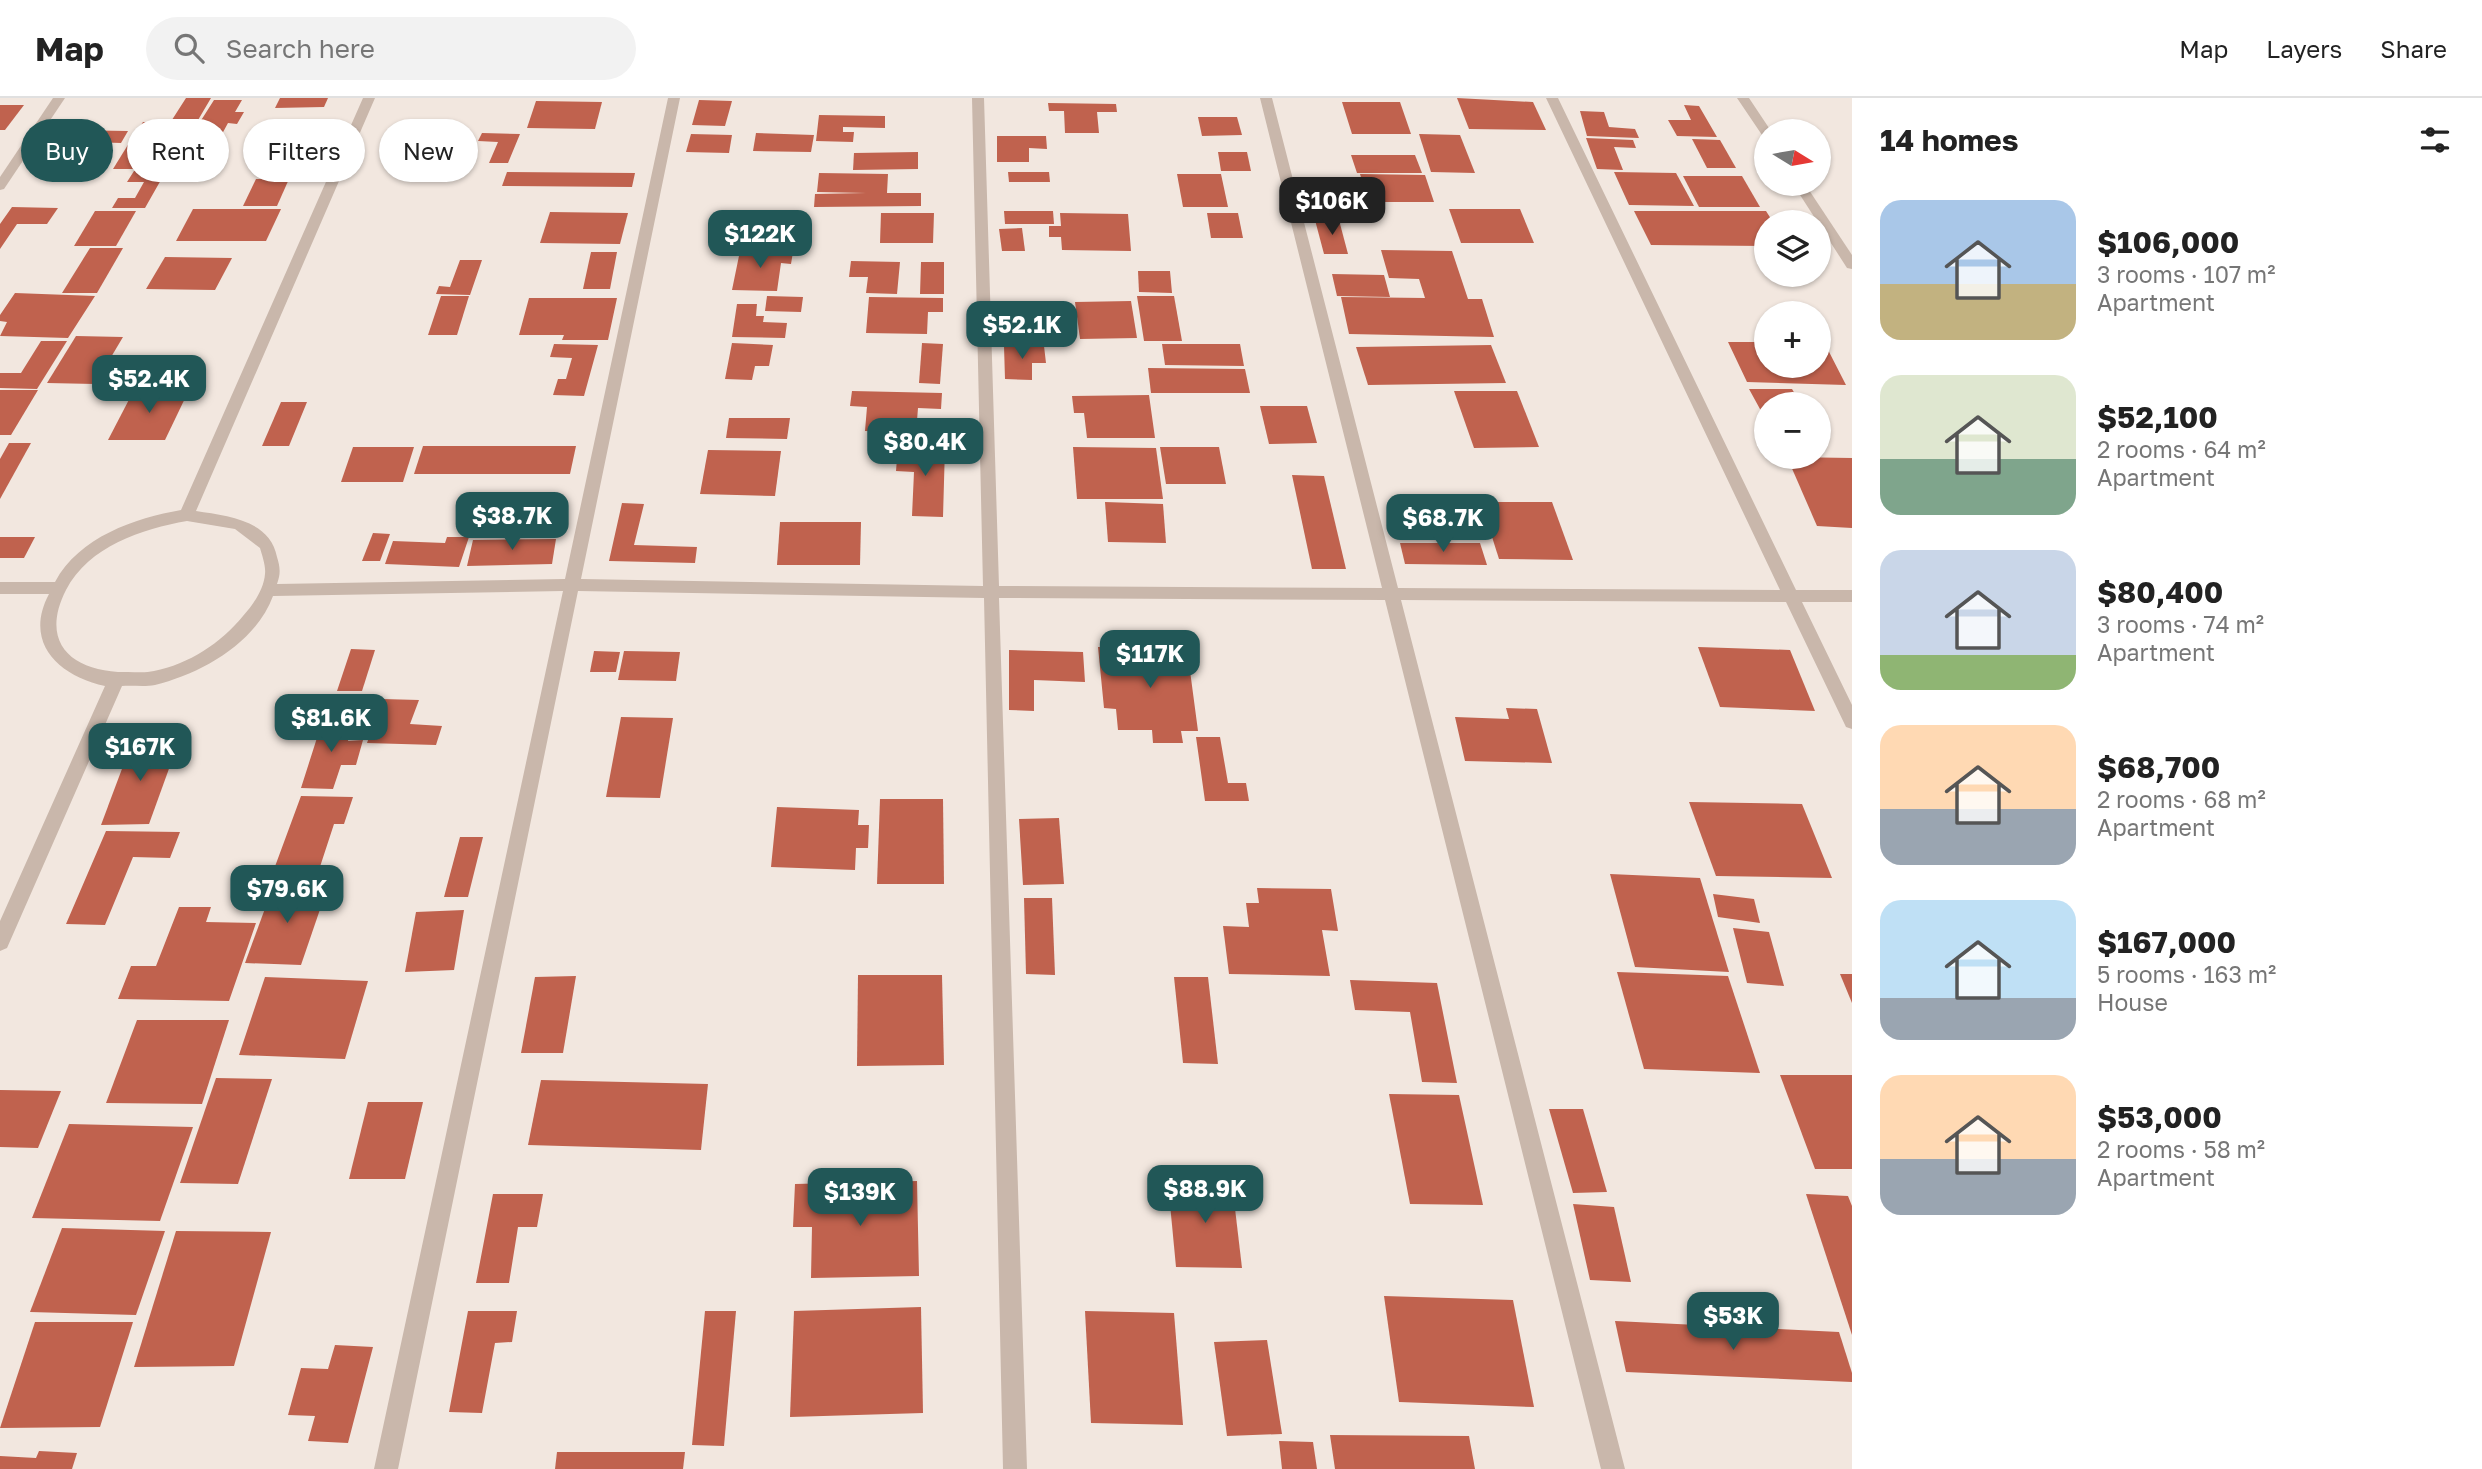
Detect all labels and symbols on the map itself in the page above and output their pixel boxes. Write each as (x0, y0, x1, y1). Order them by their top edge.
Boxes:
north arrow (1754, 119, 1830, 196)
pin: $106K (1283, 178, 1381, 237)
pin: $122K (711, 211, 809, 270)
pin: $52.1K (965, 302, 1079, 361)
pin: $52.4K (92, 356, 206, 415)
pin: $80.4K (868, 418, 982, 478)
pin: $38.7K (455, 492, 569, 552)
pin: $68.7K (1386, 494, 1500, 554)
pin: $117K (1101, 630, 1199, 690)
pin: $81.6K (274, 694, 388, 754)
pin: $167K (91, 724, 189, 783)
pin: $79.6K (230, 866, 344, 925)
pin: $88.9K (1148, 1166, 1262, 1225)
pin: $139K (811, 1168, 909, 1228)
pin: $53K (1692, 1292, 1774, 1352)

